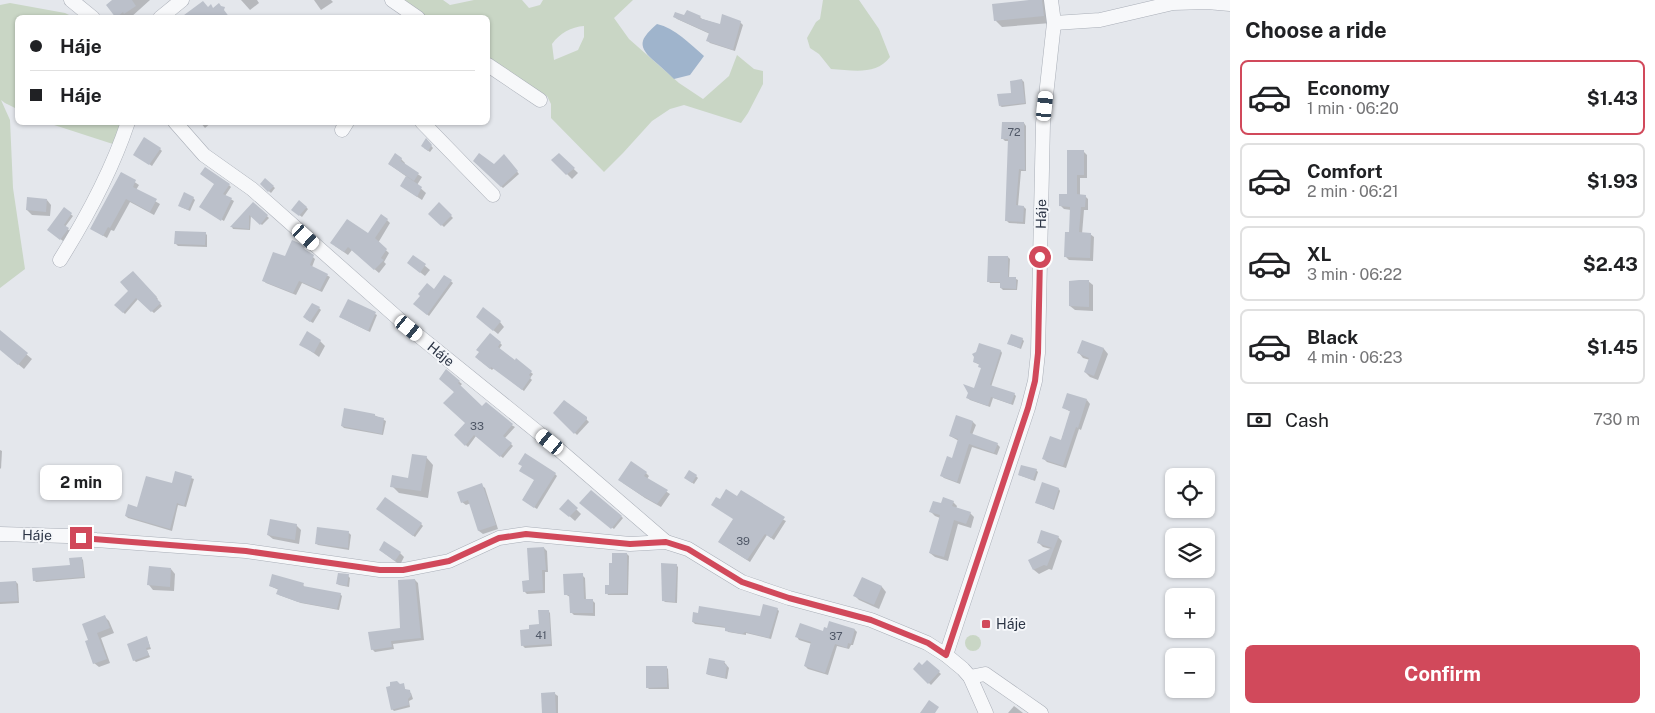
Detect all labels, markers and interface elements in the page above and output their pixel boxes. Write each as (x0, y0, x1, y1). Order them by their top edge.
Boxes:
text: Choose a ride (1245, 17, 1387, 43)
text: Háje (60, 35, 102, 57)
icon: car (1247, 75, 1292, 120)
text: Economy (1307, 77, 1390, 99)
text: Háje (60, 84, 102, 106)
text: $1.43 (1587, 87, 1638, 109)
car (1035, 90, 1054, 122)
text: 1 min · 06:20 (1307, 99, 1399, 118)
house number: 72 (1007, 126, 1021, 138)
icon: car (1247, 158, 1292, 203)
text: Comfort (1307, 160, 1383, 182)
text: $1.93 (1587, 170, 1638, 192)
text: 2 min · 06:21 (1307, 182, 1399, 201)
street label: Háje (1033, 199, 1049, 229)
car (289, 221, 322, 253)
icon: car (1247, 241, 1292, 286)
text: XL (1307, 243, 1332, 265)
route start (1029, 246, 1051, 268)
text: $2.43 (1583, 253, 1638, 275)
text: 3 min · 06:22 (1307, 265, 1402, 284)
car (392, 313, 425, 343)
icon: car (1247, 324, 1292, 369)
text: Black (1307, 326, 1358, 348)
text: $1.45 (1587, 336, 1638, 358)
street label: Háje (424, 338, 458, 370)
text: 4 min · 06:23 (1307, 348, 1403, 367)
icon: cash (1245, 406, 1273, 434)
text: Cash (1285, 409, 1329, 431)
text: 730 m (1593, 410, 1640, 429)
house number: 33 (470, 420, 484, 432)
car (533, 427, 566, 457)
callout: 2 min (40, 466, 122, 500)
map controls (1165, 468, 1215, 698)
button: locate (1165, 468, 1215, 518)
text: 2 min (60, 473, 102, 492)
street label: Háje (22, 527, 52, 543)
route end (70, 527, 92, 549)
button: layers (1165, 528, 1215, 578)
house number: 39 (736, 535, 750, 547)
button: + (1165, 588, 1215, 638)
place label: Háje (996, 616, 1026, 632)
marker: Háje (980, 618, 992, 630)
house number: 41 (535, 629, 547, 641)
house number: 37 (829, 630, 843, 642)
button: Confirm (1245, 645, 1640, 703)
button: − (1165, 648, 1215, 698)

